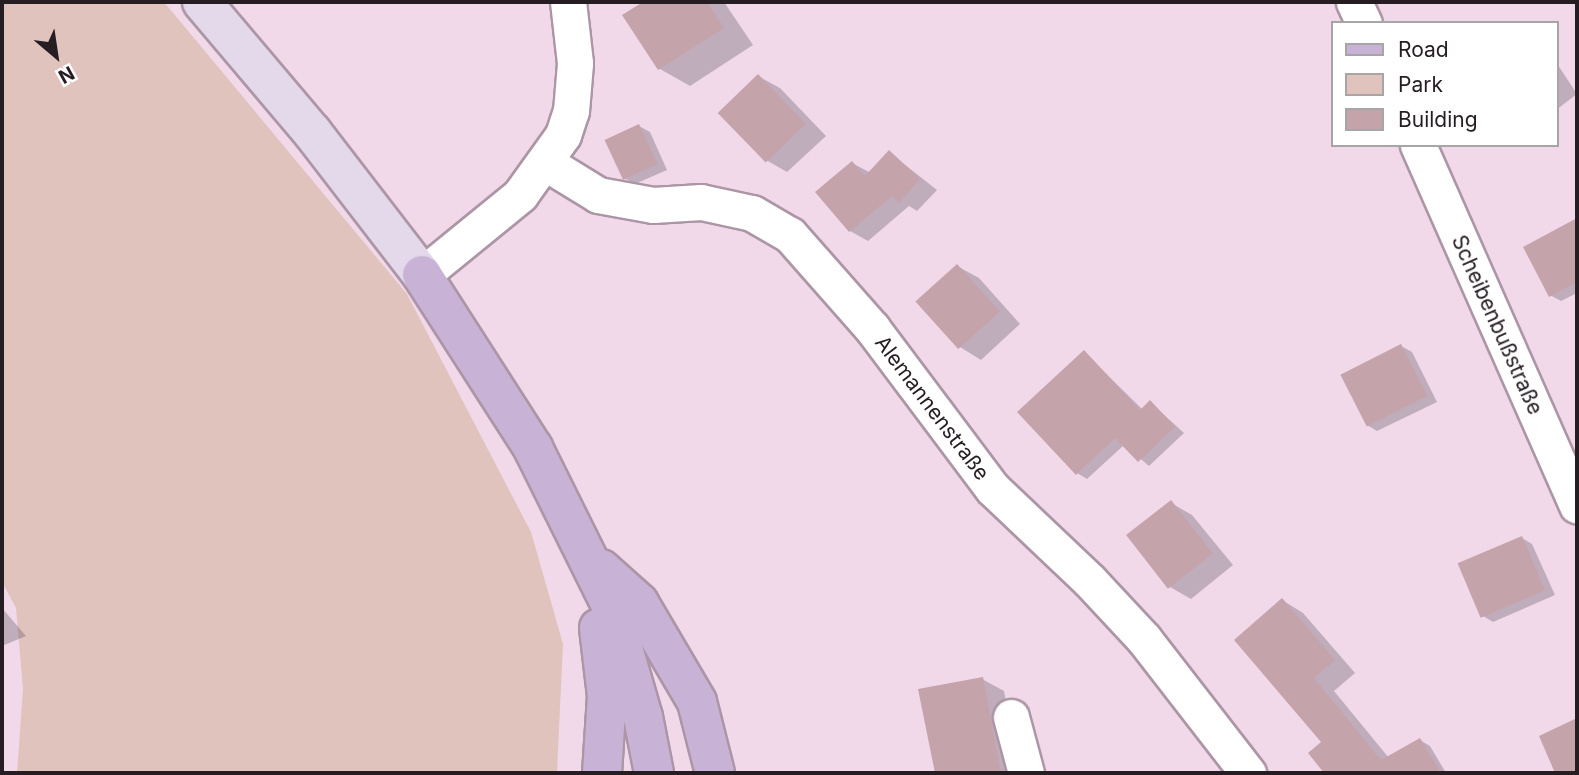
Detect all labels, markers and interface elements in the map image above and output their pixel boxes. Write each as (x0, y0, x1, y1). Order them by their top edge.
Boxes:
north arrow (21, 21, 91, 91)
legend (1330, 21, 1558, 147)
text: Road (1398, 37, 1449, 62)
text: N (55, 61, 78, 88)
text: Park (1398, 72, 1443, 97)
text: Building (1398, 107, 1478, 132)
street label: Scheibenbußstraße (1446, 231, 1548, 419)
street label: Alemannenstraße (869, 331, 995, 485)

